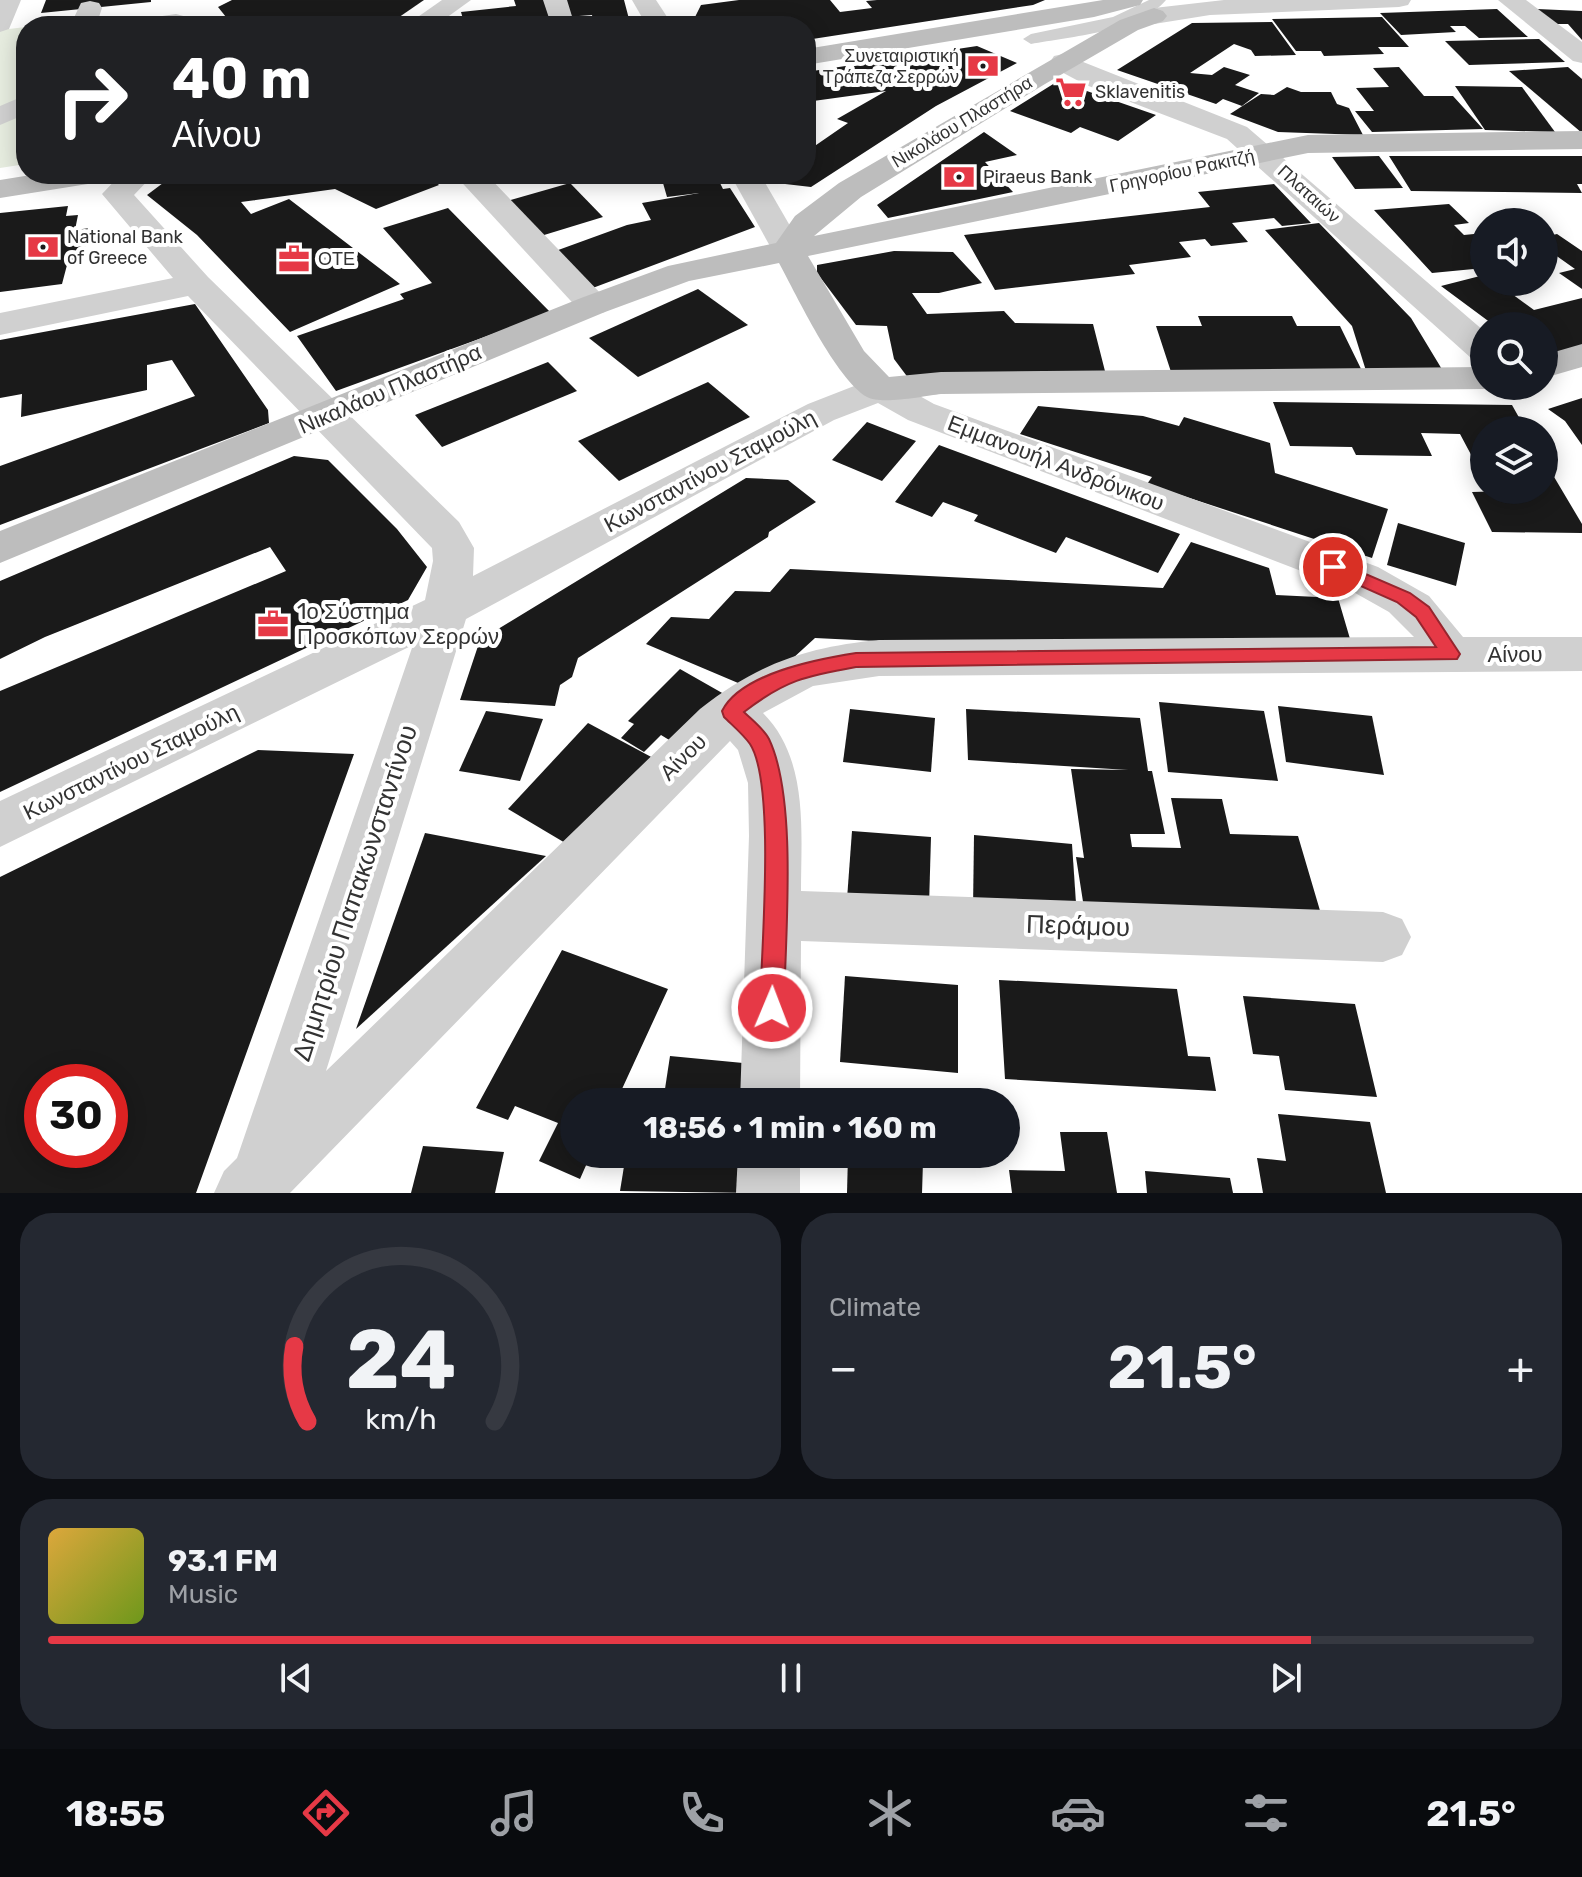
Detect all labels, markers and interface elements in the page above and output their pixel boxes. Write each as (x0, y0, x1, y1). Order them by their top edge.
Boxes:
place label: Συνεταιριστική Τράπεζα Σερρών (823, 45, 959, 88)
text: 40 m (172, 46, 312, 112)
icon: right (40, 48, 144, 152)
bank icon: Συνεταιριστική Τράπεζα Σερρών (966, 49, 1000, 83)
street label: Νικολάου Πλαστήρα (888, 71, 1036, 173)
supermarket icon: Sklavenitis (1054, 75, 1088, 109)
place label: Sklavenitis (1095, 81, 1185, 103)
text: Αίνου (172, 113, 262, 156)
street label: Γρηγορίου Ρακιτζή (1108, 145, 1256, 197)
bank icon: Piraeus Bank (942, 160, 976, 194)
street label: Πλαταιών (1273, 160, 1345, 228)
place label: Piraeus Bank (983, 166, 1093, 188)
map controls (1470, 208, 1558, 504)
button: sound (1470, 208, 1558, 296)
place label: National Bank of Greece (67, 226, 184, 269)
bank icon: National Bank of Greece (26, 230, 60, 264)
office icon: ΟΤΕ (277, 242, 311, 276)
place label: ΟΤΕ (318, 248, 355, 270)
button: search (1470, 312, 1558, 400)
street label: Νικαλάου Πλαστήρα (294, 338, 486, 440)
street label: Κωνσταντίνου Σταμούλη (599, 404, 821, 538)
street label: Εμμανουήλ Ανδρόνικου (944, 409, 1168, 517)
button: layers (1470, 416, 1558, 504)
pin (1299, 533, 1367, 601)
icon: arrive (1311, 545, 1355, 589)
place label: 1ο Σύστημα Προσκόπων Σερρών (297, 598, 499, 650)
office icon: 1ο Σύστημα Προσκόπων Σερρών (256, 607, 290, 641)
street label: Αίνου (1488, 641, 1542, 668)
street label: Κωνσταντίνου Σταμούλη (19, 698, 243, 826)
street label: Δημητρίου Παπακωνσταντίνου (286, 721, 424, 1065)
street label: Αίνου (654, 728, 712, 786)
street label: Περάμου (1026, 909, 1130, 943)
position arrow (730, 966, 814, 1050)
speed limit sign: 30 (24, 1064, 128, 1168)
text: 18:56 · 1 min · 160 m (643, 1110, 937, 1146)
text: Climate (829, 1292, 921, 1323)
text: 24 (345, 1310, 456, 1409)
text: 21.5° (1107, 1332, 1257, 1403)
text: − (829, 1342, 858, 1394)
text: + (1507, 1342, 1534, 1394)
text: km/h (365, 1402, 436, 1436)
text: 93.1 FM (168, 1543, 278, 1579)
text: Music (168, 1579, 238, 1610)
icon: previous (274, 1656, 318, 1700)
icon: pause (769, 1656, 813, 1700)
icon: next (1264, 1656, 1308, 1700)
icon: directions (298, 1785, 354, 1841)
icon: music (486, 1785, 542, 1841)
icon: phone (674, 1785, 730, 1841)
icon: climate (862, 1785, 918, 1841)
icon: car (1050, 1785, 1106, 1841)
icon: filters (1238, 1785, 1294, 1841)
text: 18:55 (66, 1792, 165, 1835)
text: 21.5° (1426, 1792, 1516, 1835)

